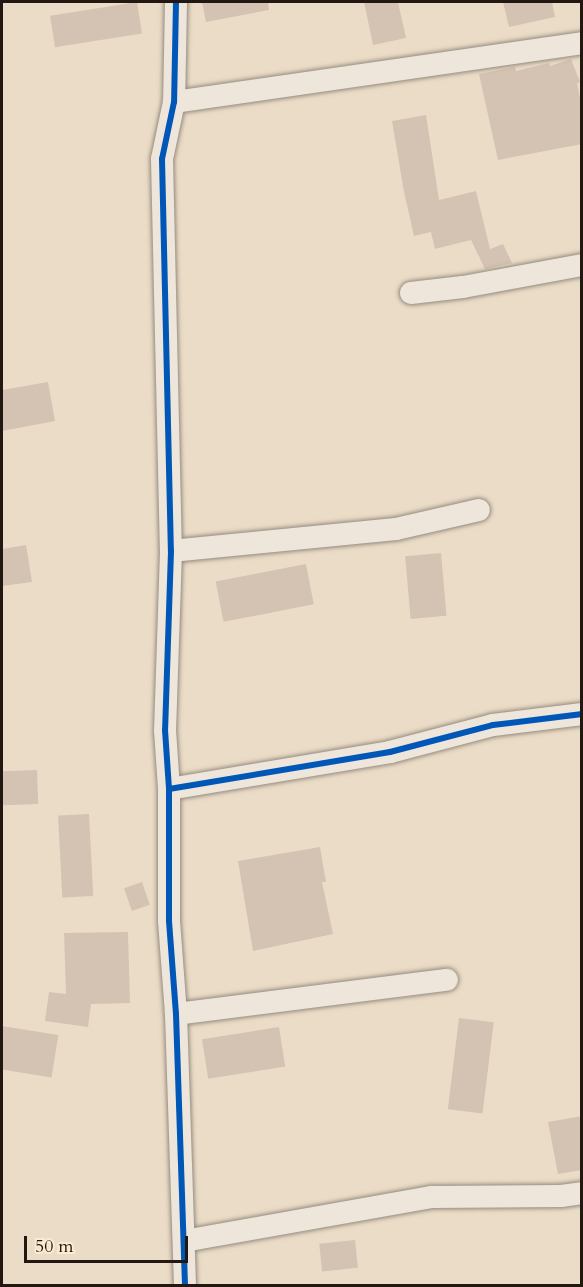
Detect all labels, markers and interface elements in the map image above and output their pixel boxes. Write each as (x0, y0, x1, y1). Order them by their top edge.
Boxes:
scale bar (27, 1224, 190, 1262)
text: 50 m (35, 1234, 74, 1259)

